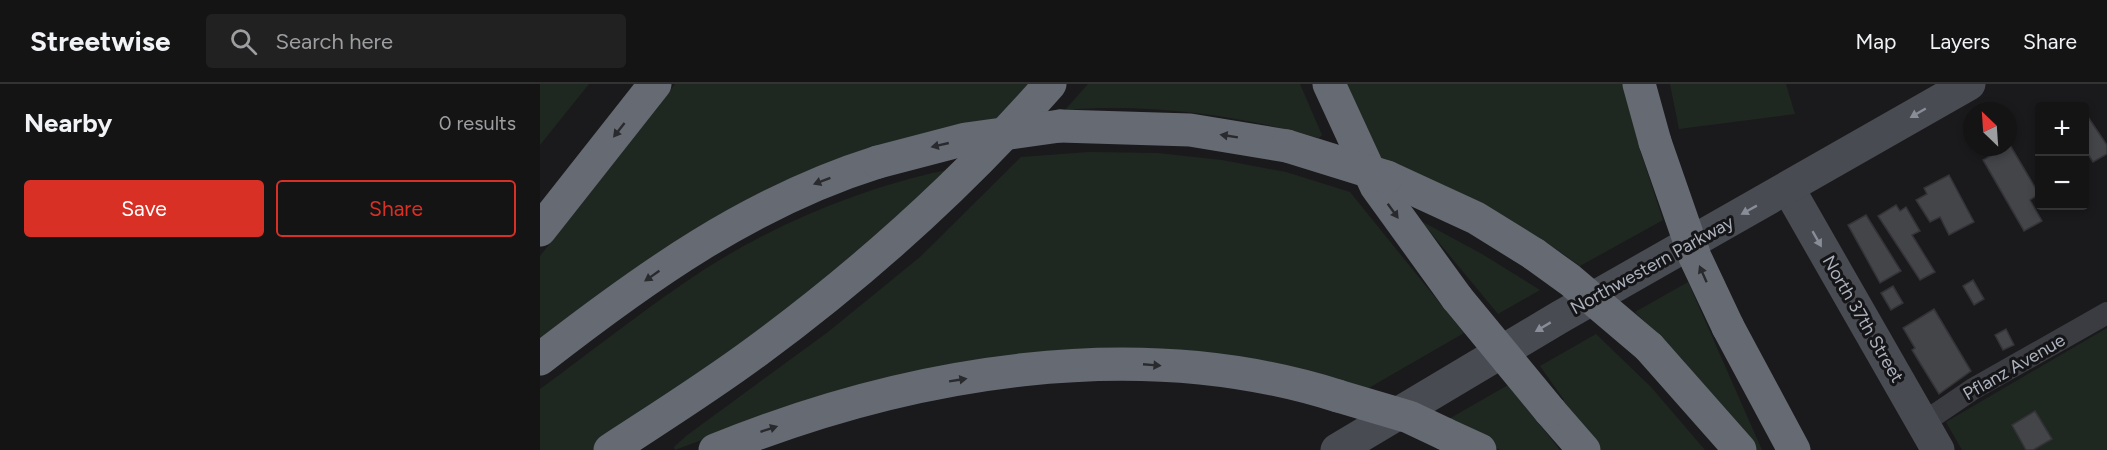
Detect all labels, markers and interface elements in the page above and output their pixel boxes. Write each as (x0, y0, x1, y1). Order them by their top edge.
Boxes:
search box (206, 14, 626, 68)
text: Streetwise (30, 24, 170, 58)
icon: search (227, 25, 260, 58)
text: Search here (275, 28, 393, 55)
text: Map (1856, 29, 1896, 54)
text: Layers (1929, 29, 1990, 54)
text: Share (2023, 29, 2077, 54)
north arrow (1963, 102, 2017, 156)
map controls (2035, 102, 2089, 210)
button: + (2035, 102, 2089, 156)
text: Nearby (24, 107, 112, 139)
one-way arrow (1909, 108, 1926, 118)
text: 0 results (439, 111, 516, 135)
one-way arrow (612, 122, 625, 138)
one-way arrow (1219, 131, 1238, 140)
one-way arrow (931, 140, 950, 150)
button: − (2035, 156, 2089, 210)
one-way arrow (813, 176, 831, 186)
button: Save (24, 180, 264, 237)
button: Share (276, 180, 516, 237)
one-way arrow (1387, 203, 1399, 218)
one-way arrow (1740, 205, 1757, 215)
street label: Northwestern Parkway (1567, 211, 1738, 319)
one-way arrow (1812, 231, 1823, 247)
street label: North 37th Street (1818, 252, 1908, 387)
one-way arrow (1698, 266, 1707, 283)
one-way arrow (645, 270, 661, 282)
one-way arrow (1534, 322, 1551, 332)
street label: Pflanz Avenue (1959, 329, 2069, 405)
one-way arrow (1142, 361, 1161, 370)
one-way arrow (948, 376, 967, 385)
one-way arrow (760, 424, 778, 433)

